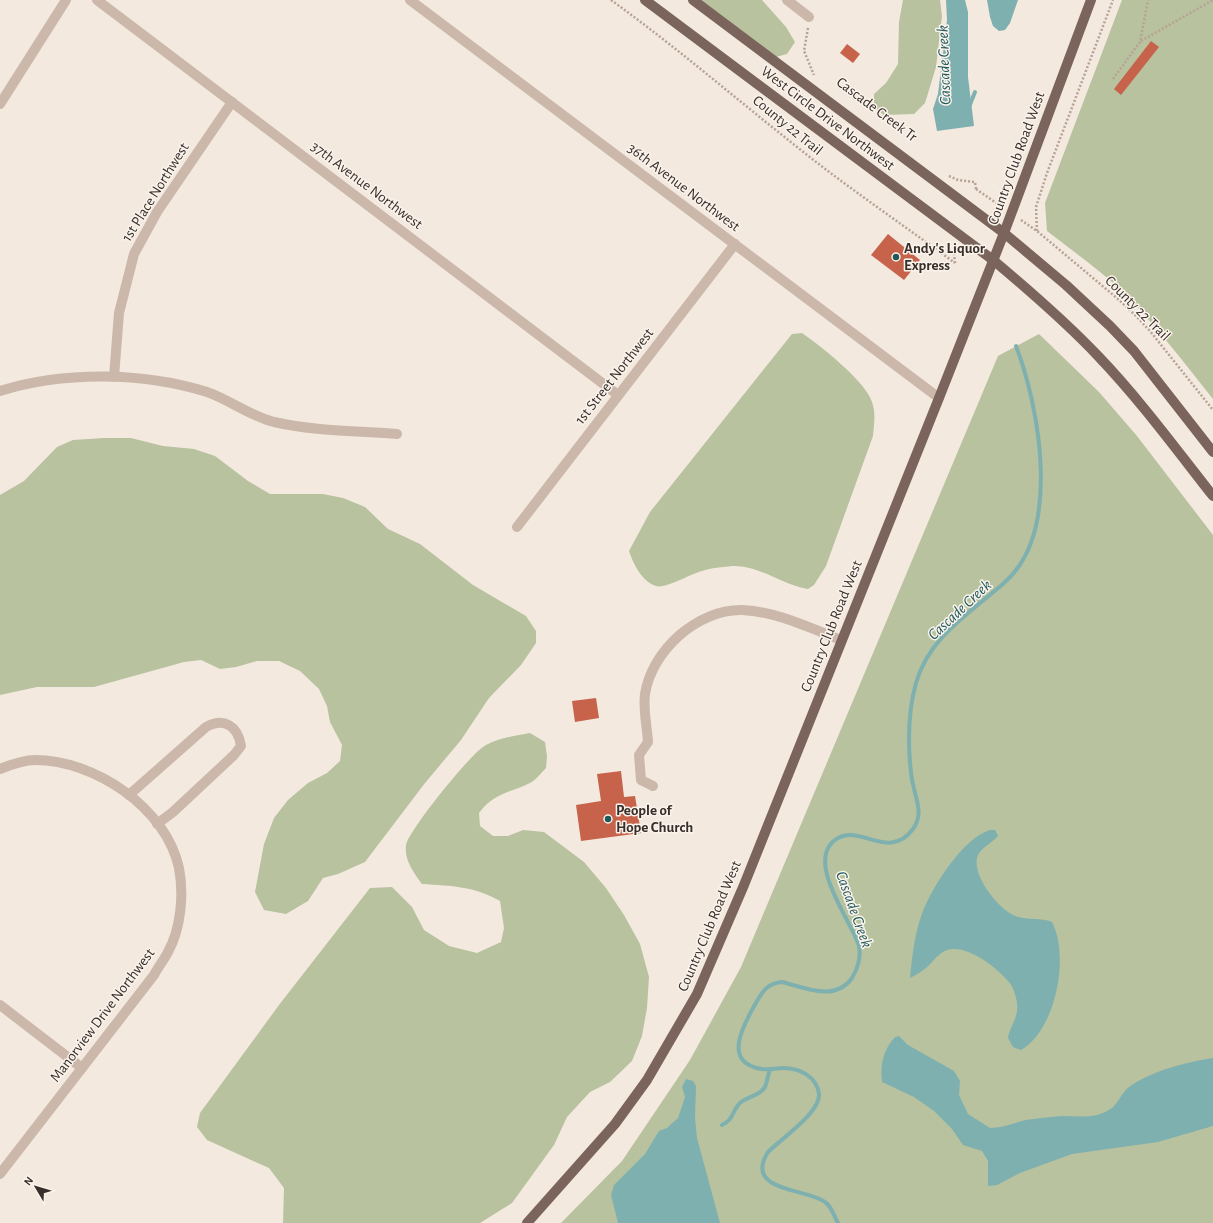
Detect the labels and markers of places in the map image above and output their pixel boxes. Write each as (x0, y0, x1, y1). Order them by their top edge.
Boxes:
place label: Andy's Liquor Express (904, 241, 986, 273)
marker: Andy's Liquor Express (891, 252, 901, 262)
place label: People of Hope Church (616, 803, 693, 835)
marker: People of Hope Church (603, 814, 613, 824)

